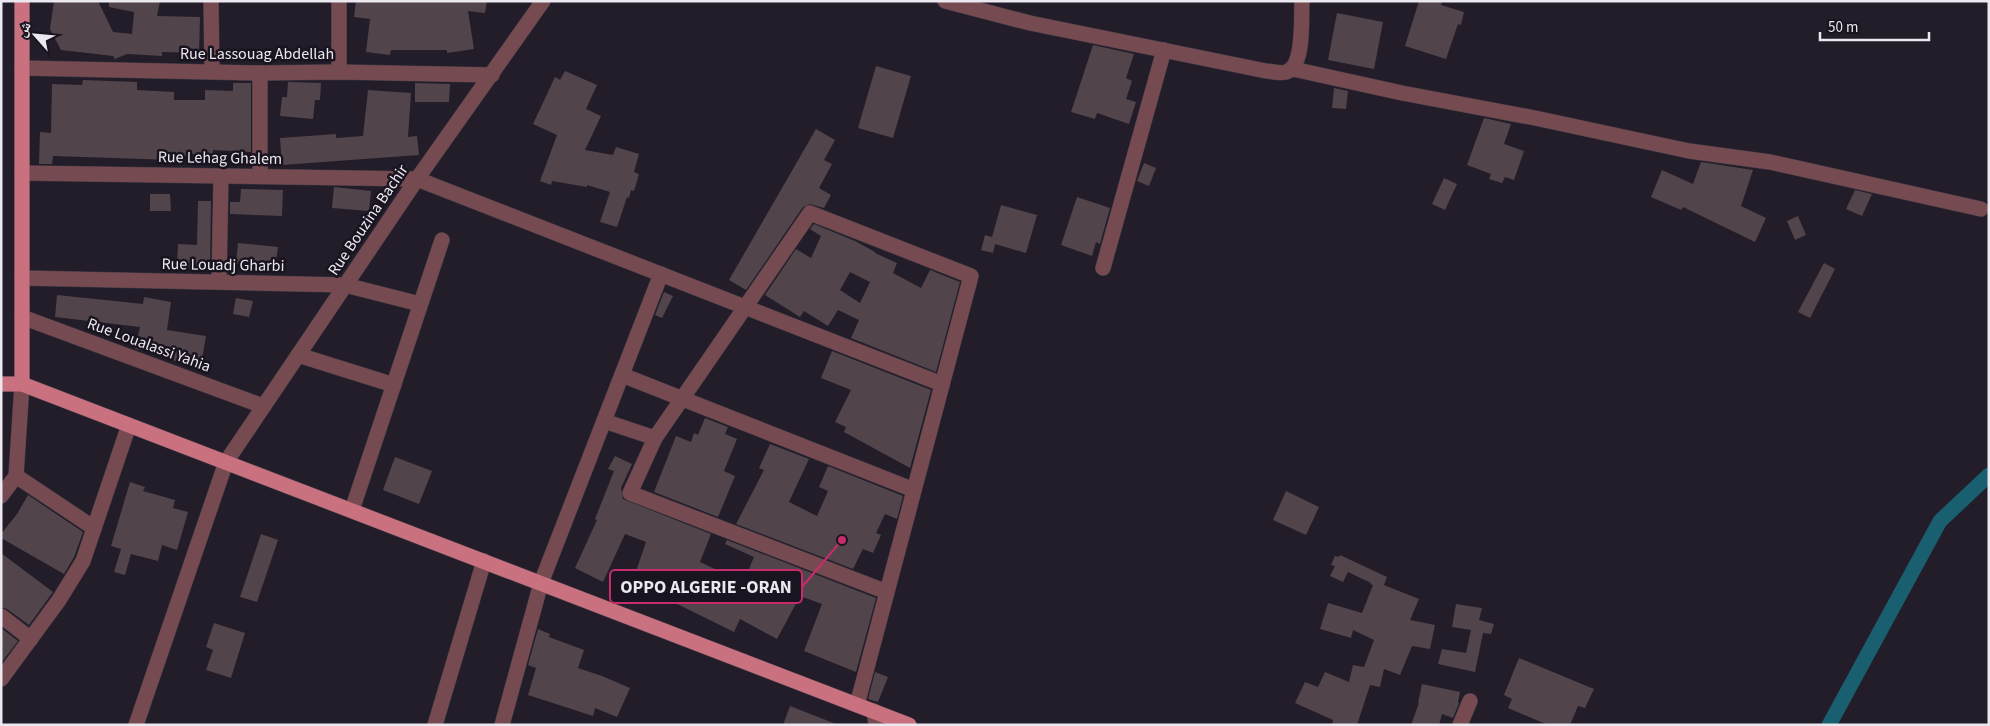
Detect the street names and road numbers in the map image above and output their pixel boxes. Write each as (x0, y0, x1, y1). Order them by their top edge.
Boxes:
street label: Rue Lassouag Abdellah (180, 43, 334, 65)
street label: Rue Lehag Ghalem (158, 146, 282, 170)
street label: Rue Bouzina Bachir (323, 160, 414, 280)
street label: Rue Louadj Gharbi (161, 253, 285, 277)
street label: Rue Loualassi Yahia (84, 312, 214, 378)

